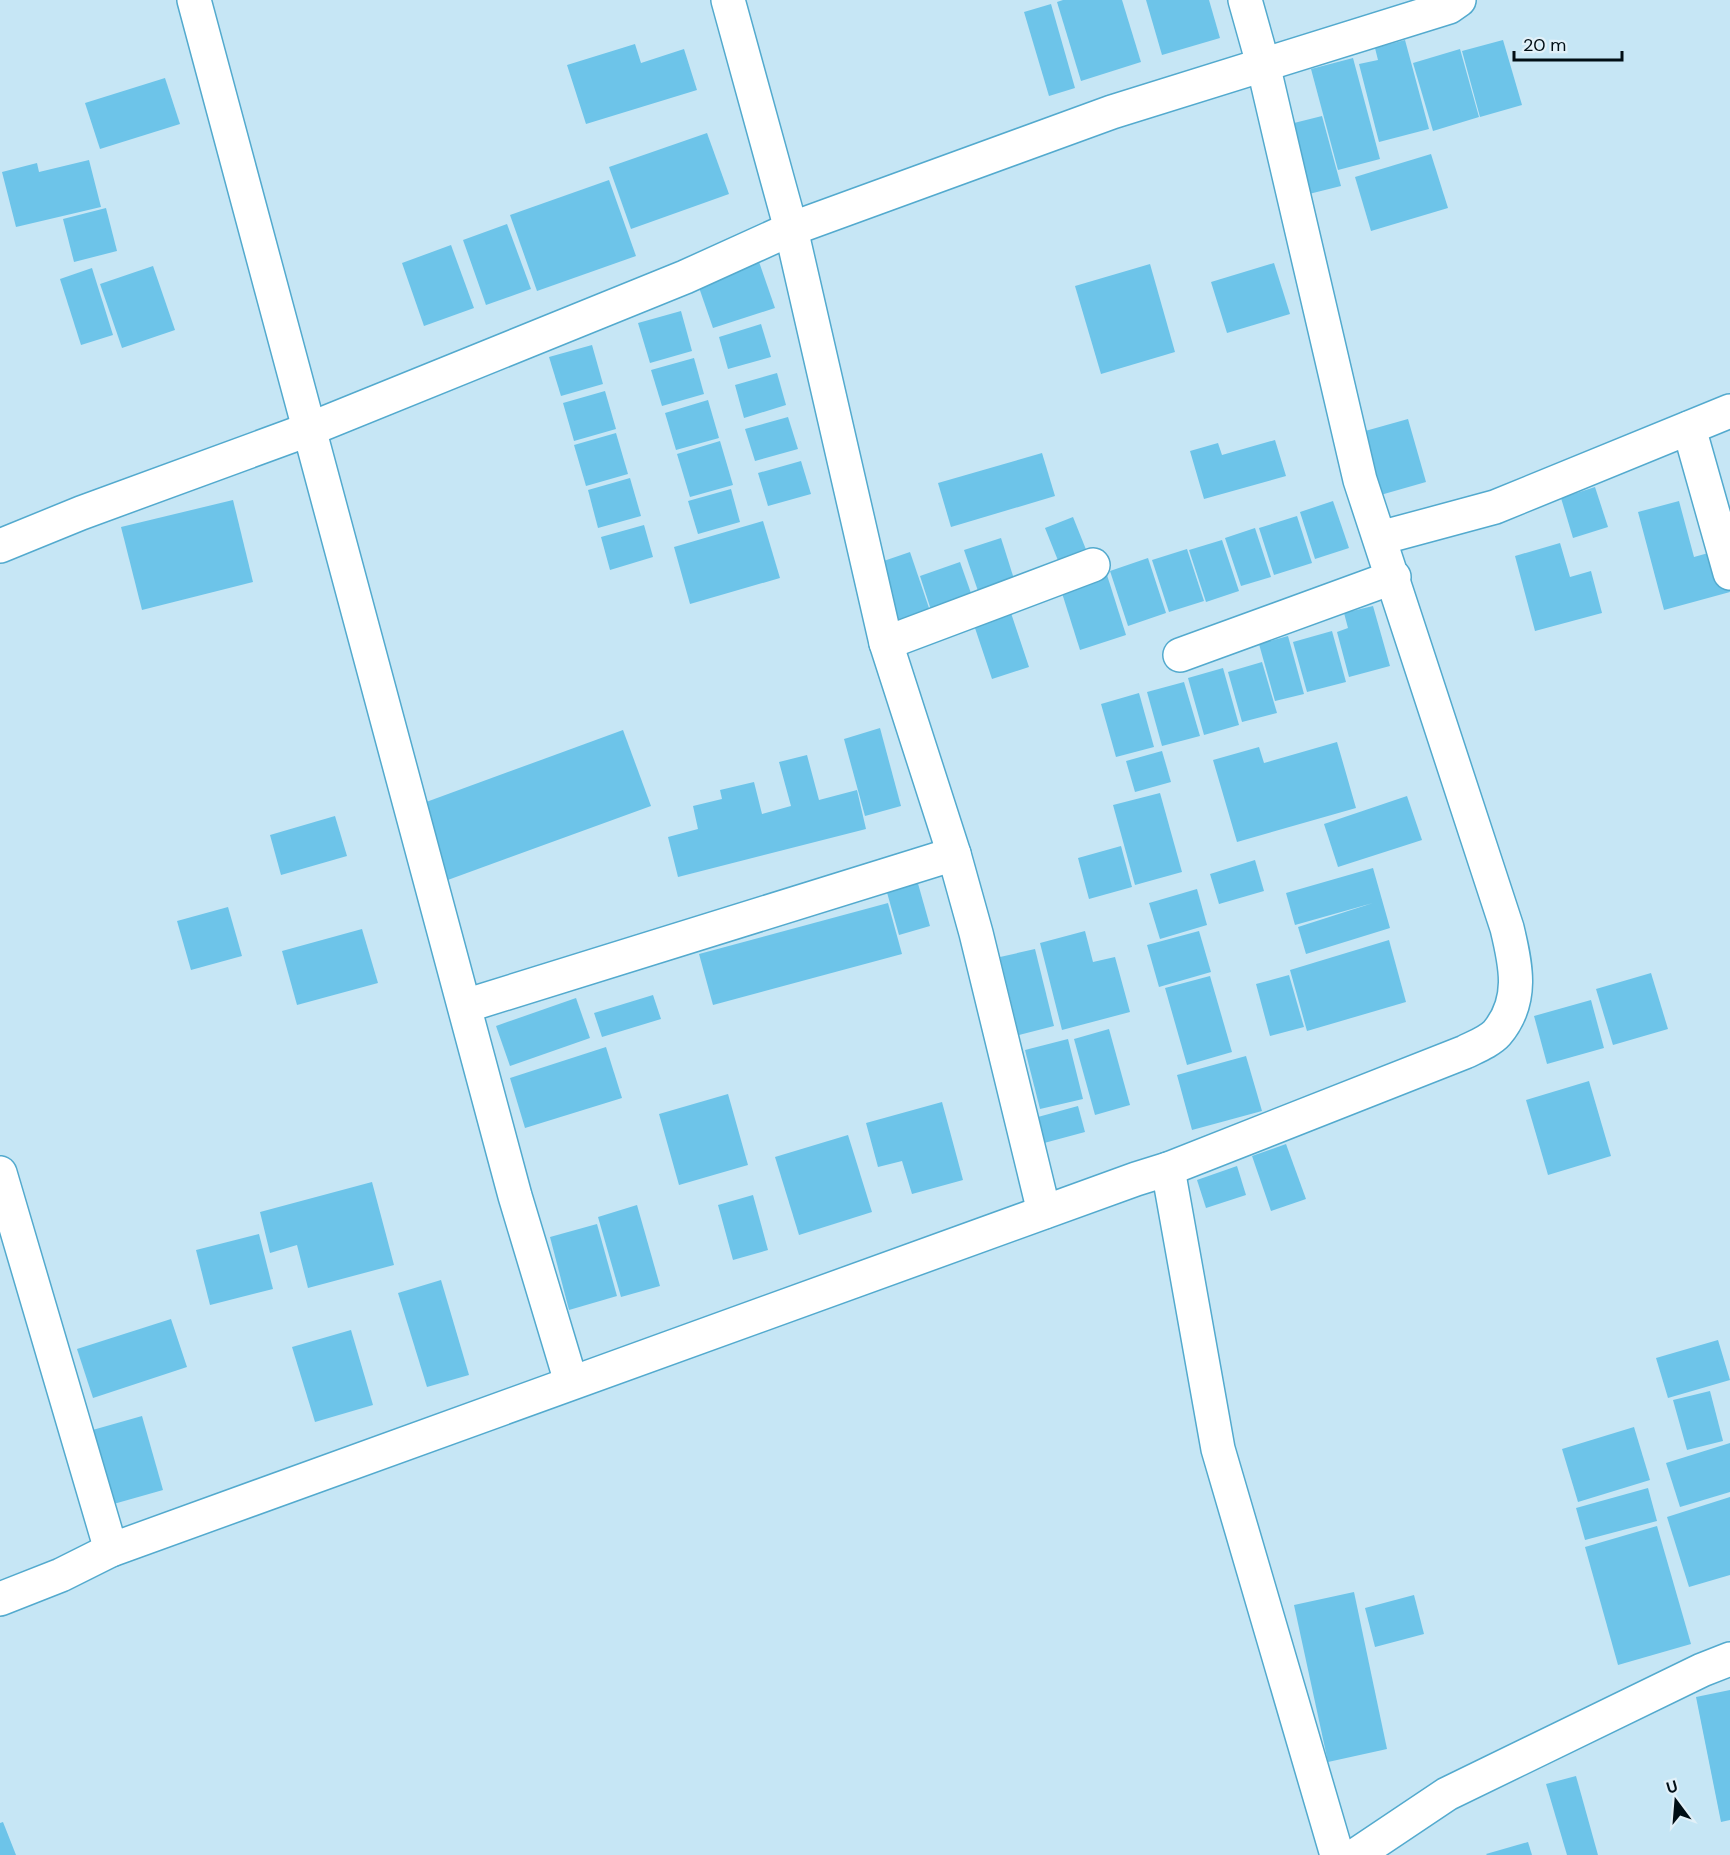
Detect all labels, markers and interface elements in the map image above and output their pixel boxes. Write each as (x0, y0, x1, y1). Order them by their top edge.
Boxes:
scale bar (1514, 24, 1622, 62)
text: 20 m (1523, 33, 1566, 57)
north arrow (1646, 1771, 1706, 1831)
text: U (1664, 1775, 1680, 1799)

